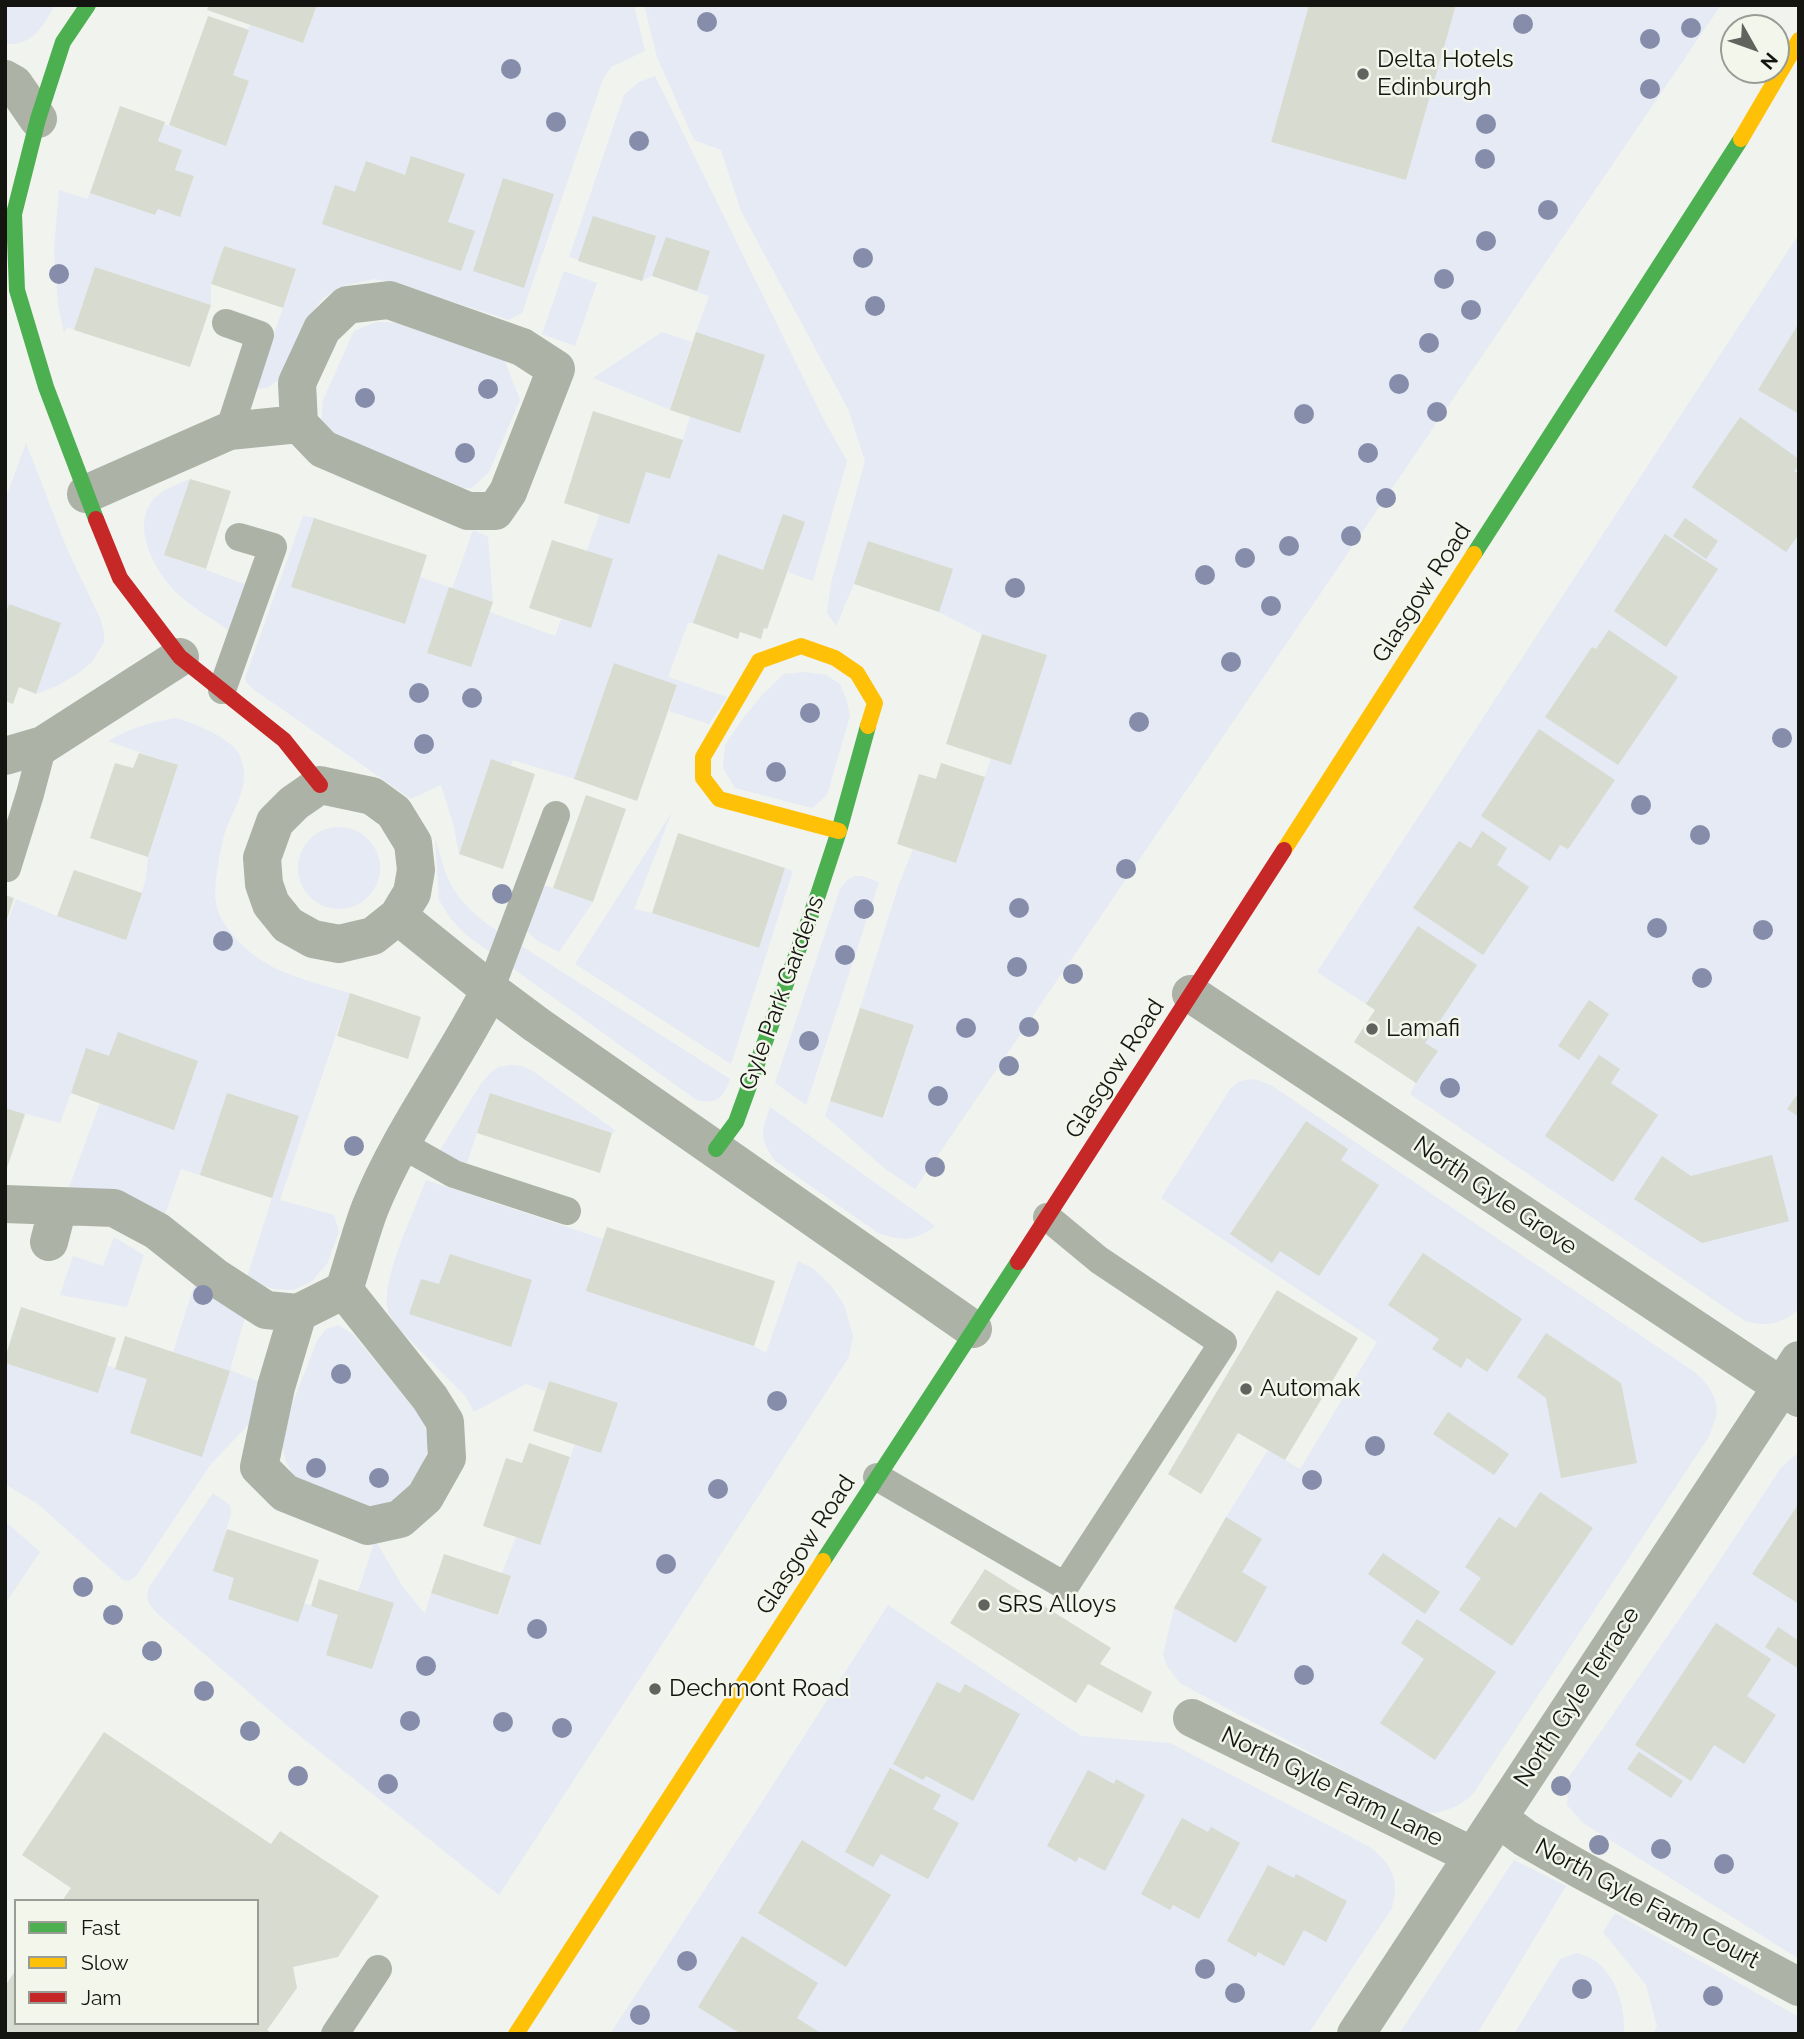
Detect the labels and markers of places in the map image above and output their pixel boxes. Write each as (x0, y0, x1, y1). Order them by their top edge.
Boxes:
place label: Delta Hotels Edinburgh (1377, 46, 1514, 102)
marker: Delta Hotels Edinburgh (1355, 66, 1371, 82)
place label: Lamafi (1386, 1015, 1460, 1043)
marker: Lamafi (1364, 1021, 1380, 1037)
place label: Automak (1260, 1375, 1360, 1403)
marker: Automak (1238, 1381, 1254, 1397)
place label: SRS Alloys (998, 1591, 1116, 1619)
marker: SRS Alloys (976, 1597, 992, 1613)
place label: Dechmont Road (669, 1675, 849, 1703)
marker: Dechmont Road (647, 1681, 663, 1697)

